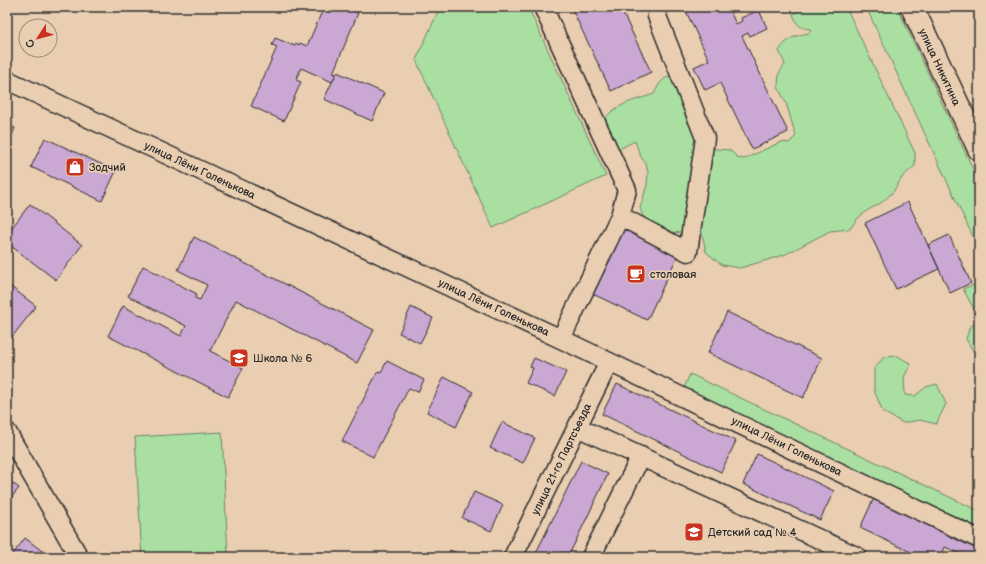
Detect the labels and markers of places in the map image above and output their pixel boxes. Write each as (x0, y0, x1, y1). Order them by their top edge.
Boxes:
shop icon: Зодчий (64, 156, 86, 178)
place label: Зодчий (89, 161, 126, 174)
cafe icon: столовая (625, 263, 647, 285)
place label: столовая (650, 268, 696, 281)
school or university icon: Школа № 6 (228, 347, 250, 369)
place label: Школа № 6 (253, 352, 312, 365)
school or university icon: Детский сад № 4 (683, 521, 705, 543)
place label: Детский сад № 4 (708, 526, 797, 539)

